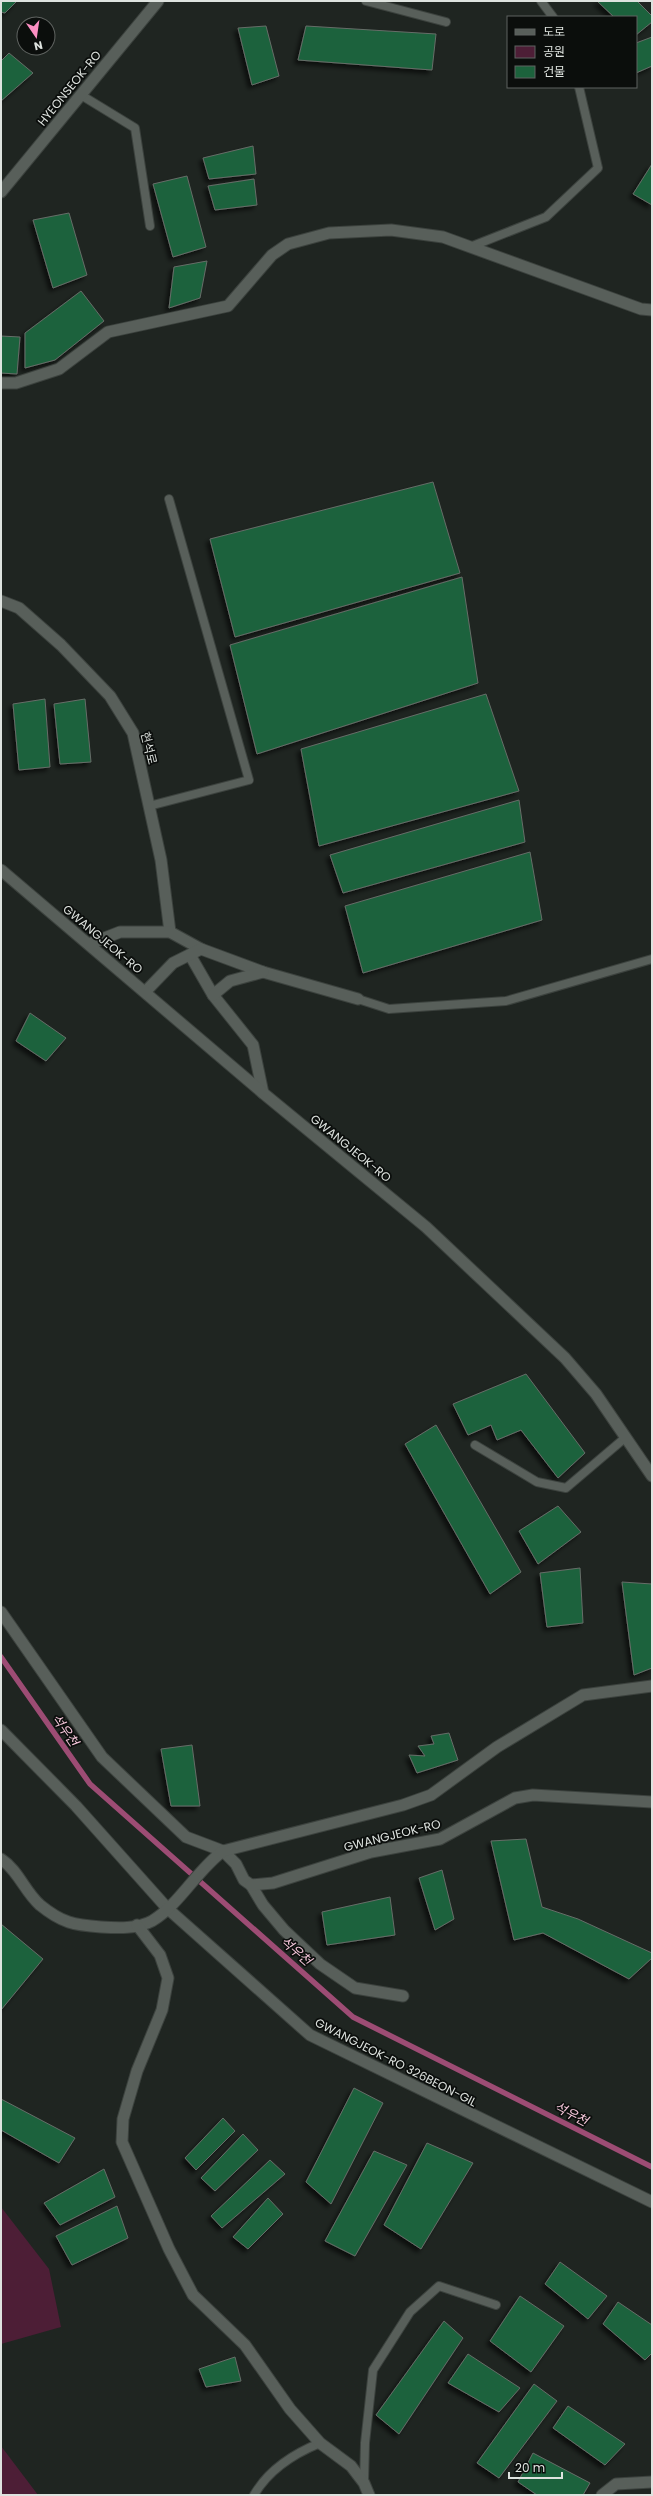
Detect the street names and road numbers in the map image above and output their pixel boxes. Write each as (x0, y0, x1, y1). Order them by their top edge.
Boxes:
street label: HYEONSEOK-RO (33, 47, 105, 129)
street label: 현석로 (137, 730, 161, 766)
street label: GWANGJEOK-RO (59, 901, 147, 977)
street label: GWANGJEOK-RO (307, 1110, 395, 1186)
street label: GWANGJEOK-RO (342, 1815, 442, 1855)
street label: GWANGJEOK-RO 326BEON-GIL (312, 2014, 480, 2110)

